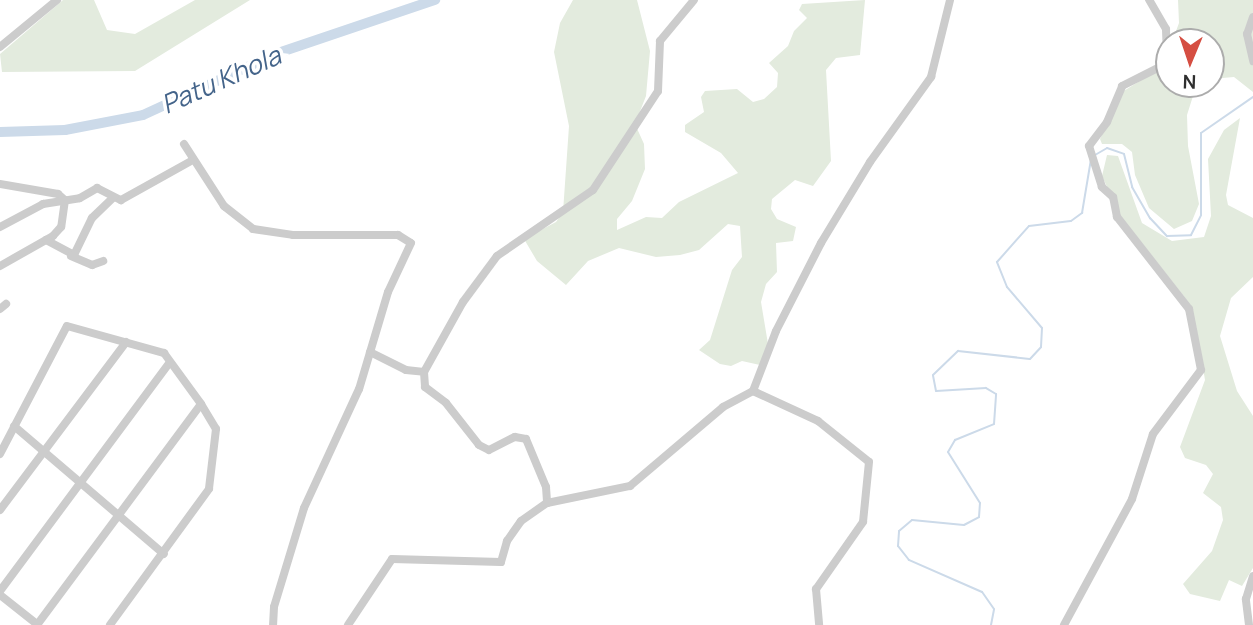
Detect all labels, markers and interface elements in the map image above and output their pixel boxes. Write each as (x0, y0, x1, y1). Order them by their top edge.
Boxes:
north arrow (1155, 28, 1225, 98)
water label: Patu Khola (156, 40, 286, 120)
text: N (1182, 69, 1197, 95)

